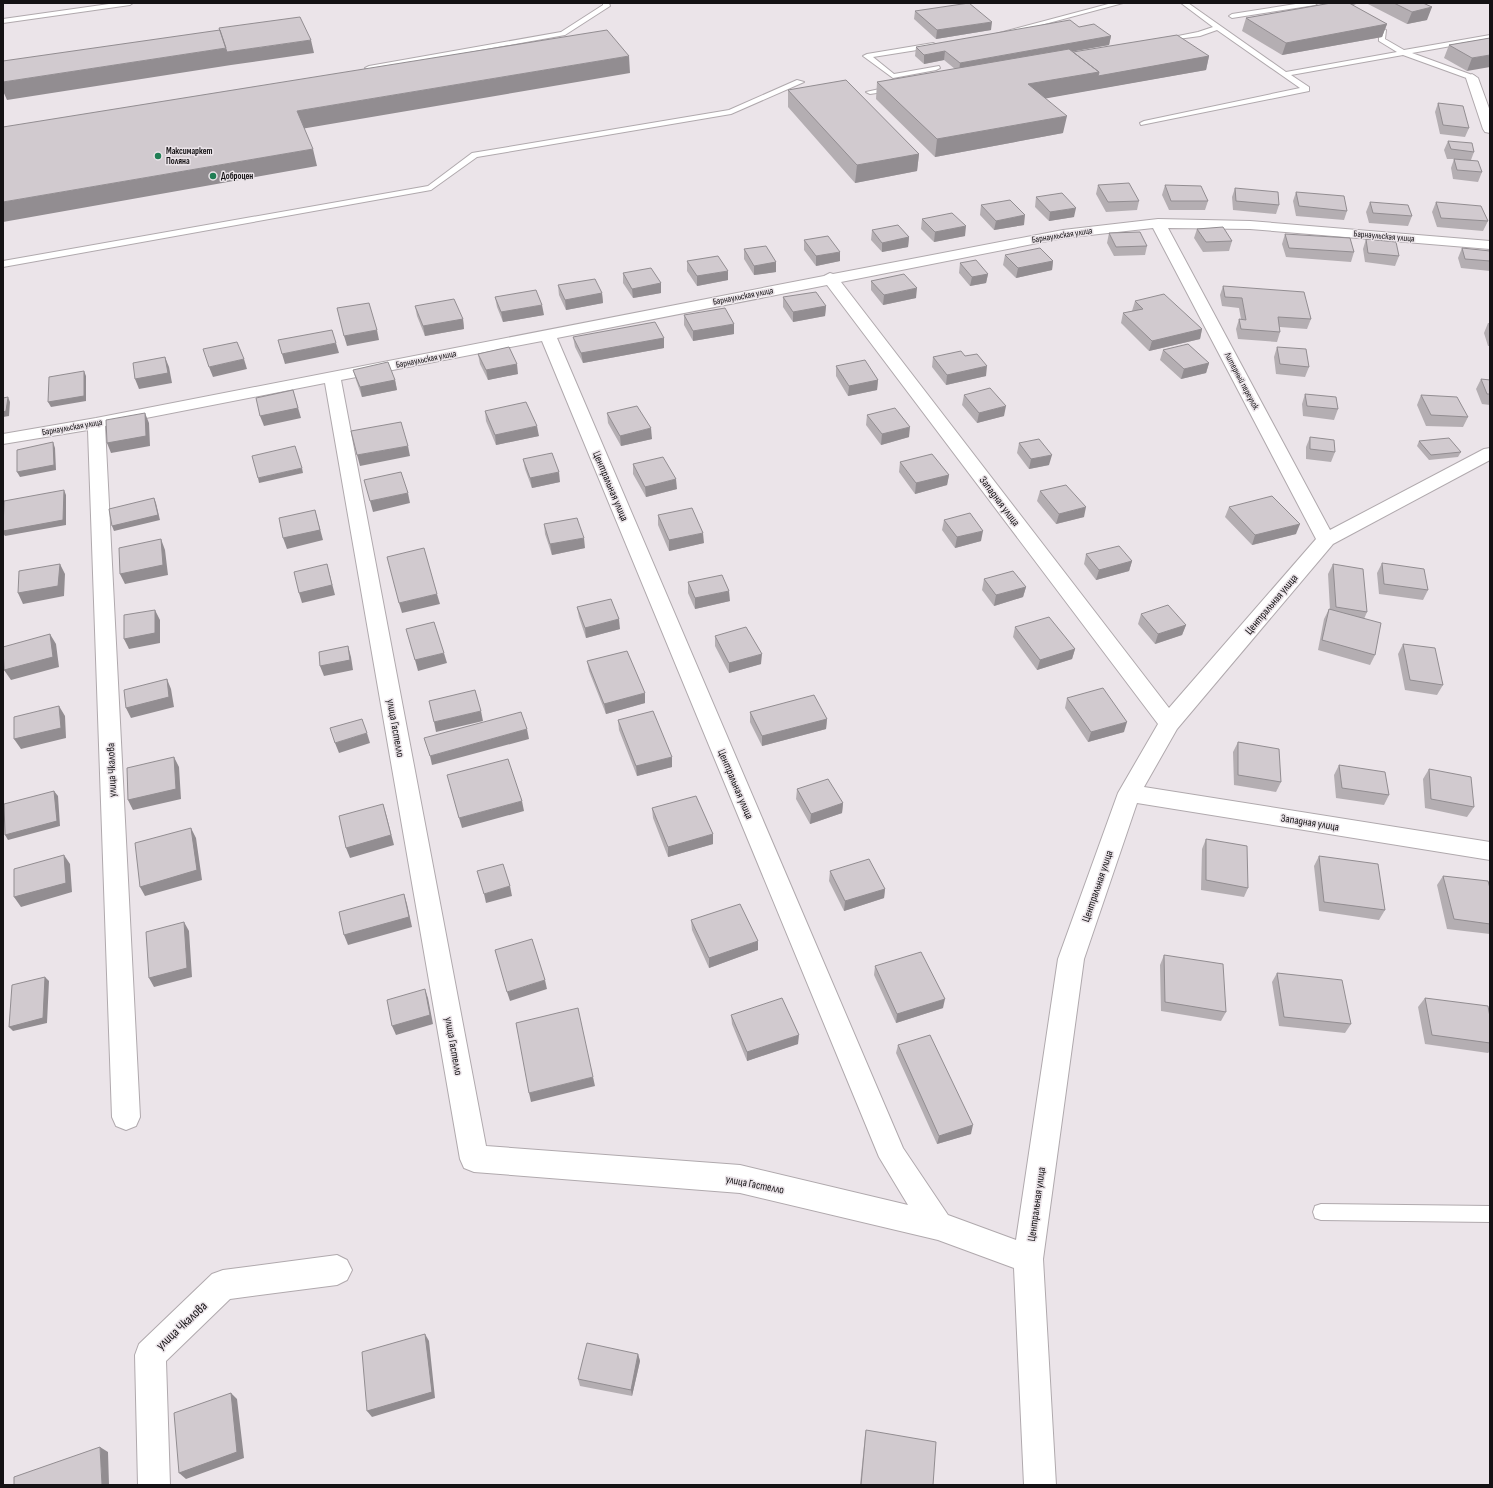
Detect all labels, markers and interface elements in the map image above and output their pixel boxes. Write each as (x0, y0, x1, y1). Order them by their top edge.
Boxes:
place label: Максимаркет Поляна (166, 146, 212, 167)
marker: Максимаркет Поляна (153, 151, 163, 161)
marker: Доброцен (208, 171, 218, 181)
place label: Доброцен (221, 171, 253, 182)
street label: Барнаульская улица (1031, 225, 1093, 246)
street label: Барнаульская улица (1353, 228, 1415, 245)
street label: Барнаульская улица (712, 285, 774, 308)
street label: Барнаульская улица (395, 348, 457, 371)
street label: Литерный переулок (1221, 350, 1262, 412)
street label: Барнаульская улица (41, 417, 103, 438)
street label: Центральная улица (590, 449, 631, 523)
street label: Западная улица (977, 474, 1023, 529)
street label: Центральная улица (1242, 571, 1300, 637)
street label: улица Гастелло (384, 698, 407, 759)
street label: улица Чкалова (104, 743, 119, 797)
street label: Центральная улица (715, 747, 756, 821)
street label: Западная улица (1280, 811, 1340, 834)
street label: Центральная улица (1079, 849, 1116, 924)
street label: улица Гастелло (442, 1016, 465, 1077)
street label: Центральная улица (1025, 1166, 1048, 1242)
street label: улица Гастелло (725, 1172, 786, 1197)
street label: улица Чкалова (153, 1298, 211, 1353)

